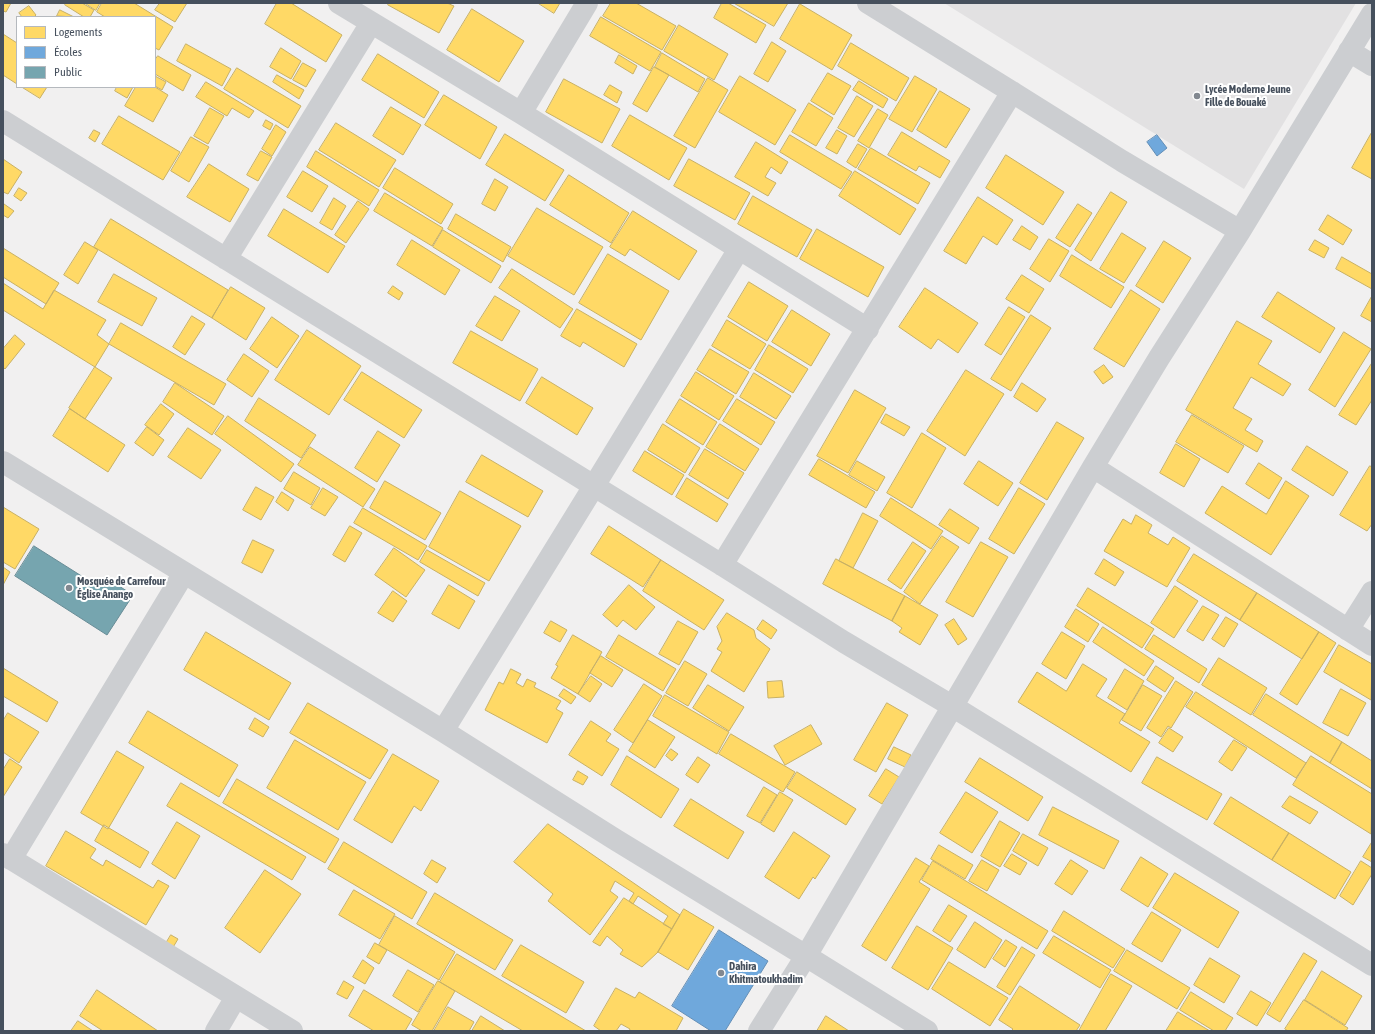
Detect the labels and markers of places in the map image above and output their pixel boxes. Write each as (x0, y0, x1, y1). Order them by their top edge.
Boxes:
place label: Lycée Moderne Jeune Fille de Bouaké (1205, 83, 1291, 109)
marker: Lycée Moderne Jeune Fille de Bouaké (1192, 91, 1202, 101)
place label: Mosquée de Carrefour Église Anango (77, 575, 165, 601)
marker: Mosquée de Carrefour Église Anango (64, 583, 74, 593)
place label: Dahira Khitmatoukhadim (729, 960, 803, 986)
marker: Dahira Khitmatoukhadim (716, 968, 726, 978)

